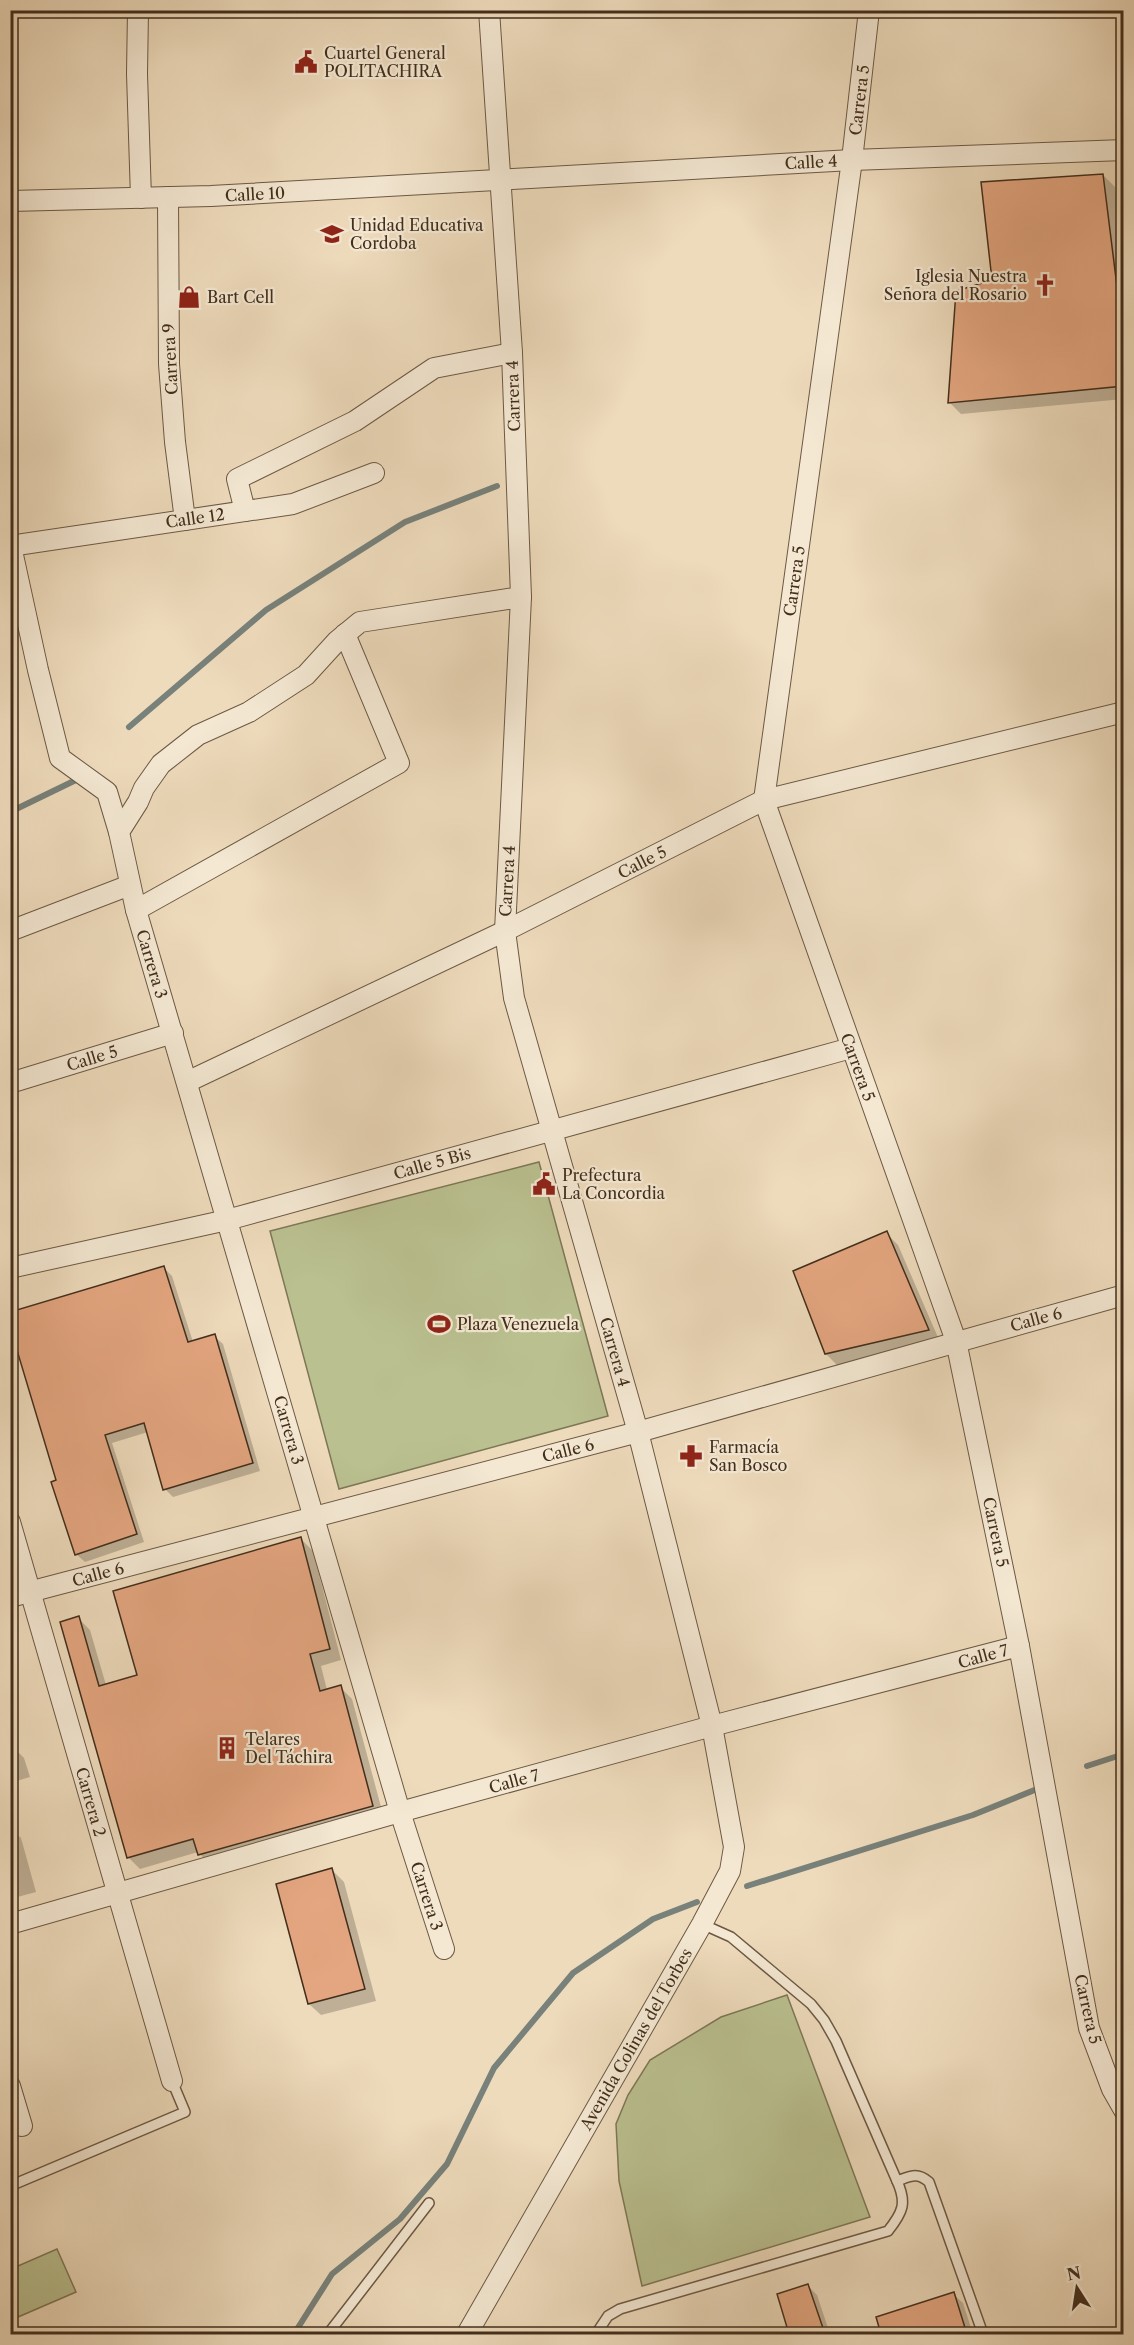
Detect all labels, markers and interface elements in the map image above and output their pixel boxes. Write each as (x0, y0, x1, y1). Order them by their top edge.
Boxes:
place label: Cuartel General POLITACHIRA (324, 43, 446, 81)
public building icon: Cuartel General POLITACHIRA (293, 49, 319, 75)
street label: Carrera 5 (845, 64, 873, 136)
street label: Calle 4 (784, 151, 838, 173)
street label: Calle 10 (224, 182, 286, 206)
place label: Unidad Educativa Cordoba (350, 215, 484, 253)
school or university icon: Unidad Educativa Cordoba (319, 221, 345, 247)
place label: Iglesia Nuestra Señora del Rosario (884, 266, 1028, 304)
church icon: Iglesia Nuestra Señora del Rosario (1032, 272, 1058, 298)
shop icon: Bart Cell (176, 284, 202, 310)
place label: Bart Cell (207, 287, 274, 307)
street label: Carrera 9 (158, 323, 182, 395)
street label: Carrera 4 (502, 360, 524, 432)
street label: Calle 12 (164, 504, 226, 532)
street label: Carrera 5 (779, 545, 809, 617)
street label: Calle 5 (614, 841, 670, 883)
street label: Carrera 4 (495, 845, 519, 917)
street label: Carrera 3 (132, 927, 172, 1001)
street label: Carrera 5 (836, 1030, 880, 1104)
street label: Calle 5 (64, 1041, 120, 1075)
street label: Calle 5 Bis (391, 1142, 473, 1184)
place label: Prefectura La Concordia (562, 1165, 666, 1203)
public building icon: Prefectura La Concordia (531, 1171, 557, 1197)
street label: Calle 6 (1008, 1302, 1064, 1336)
sports icon: Plaza Venezuela (426, 1311, 452, 1337)
place label: Plaza Venezuela (457, 1314, 580, 1334)
street label: Carrera 4 (596, 1315, 634, 1389)
street label: Carrera 3 (270, 1393, 308, 1467)
street label: Calle 6 (540, 1434, 596, 1466)
place label: Farmacía San Bosco (709, 1437, 788, 1475)
pharmacy icon: Farmacía San Bosco (678, 1443, 704, 1469)
street label: Carrera 5 (979, 1495, 1013, 1569)
street label: Calle 6 (70, 1557, 126, 1591)
street label: Calle 7 (956, 1640, 1011, 1672)
place label: Telares Del Táchira (245, 1729, 333, 1767)
building icon: Telares Del Táchira (214, 1735, 240, 1761)
street label: Carrera 2 (72, 1765, 110, 1839)
street label: Calle 7 (487, 1765, 542, 1797)
street label: Carrera 3 (407, 1859, 447, 1933)
street label: Avenida Colinas del Torbes (575, 1945, 696, 2134)
street label: Carrera 5 (1070, 1972, 1106, 2046)
north arrow (1047, 2258, 1107, 2318)
text: N (1065, 2262, 1083, 2285)

